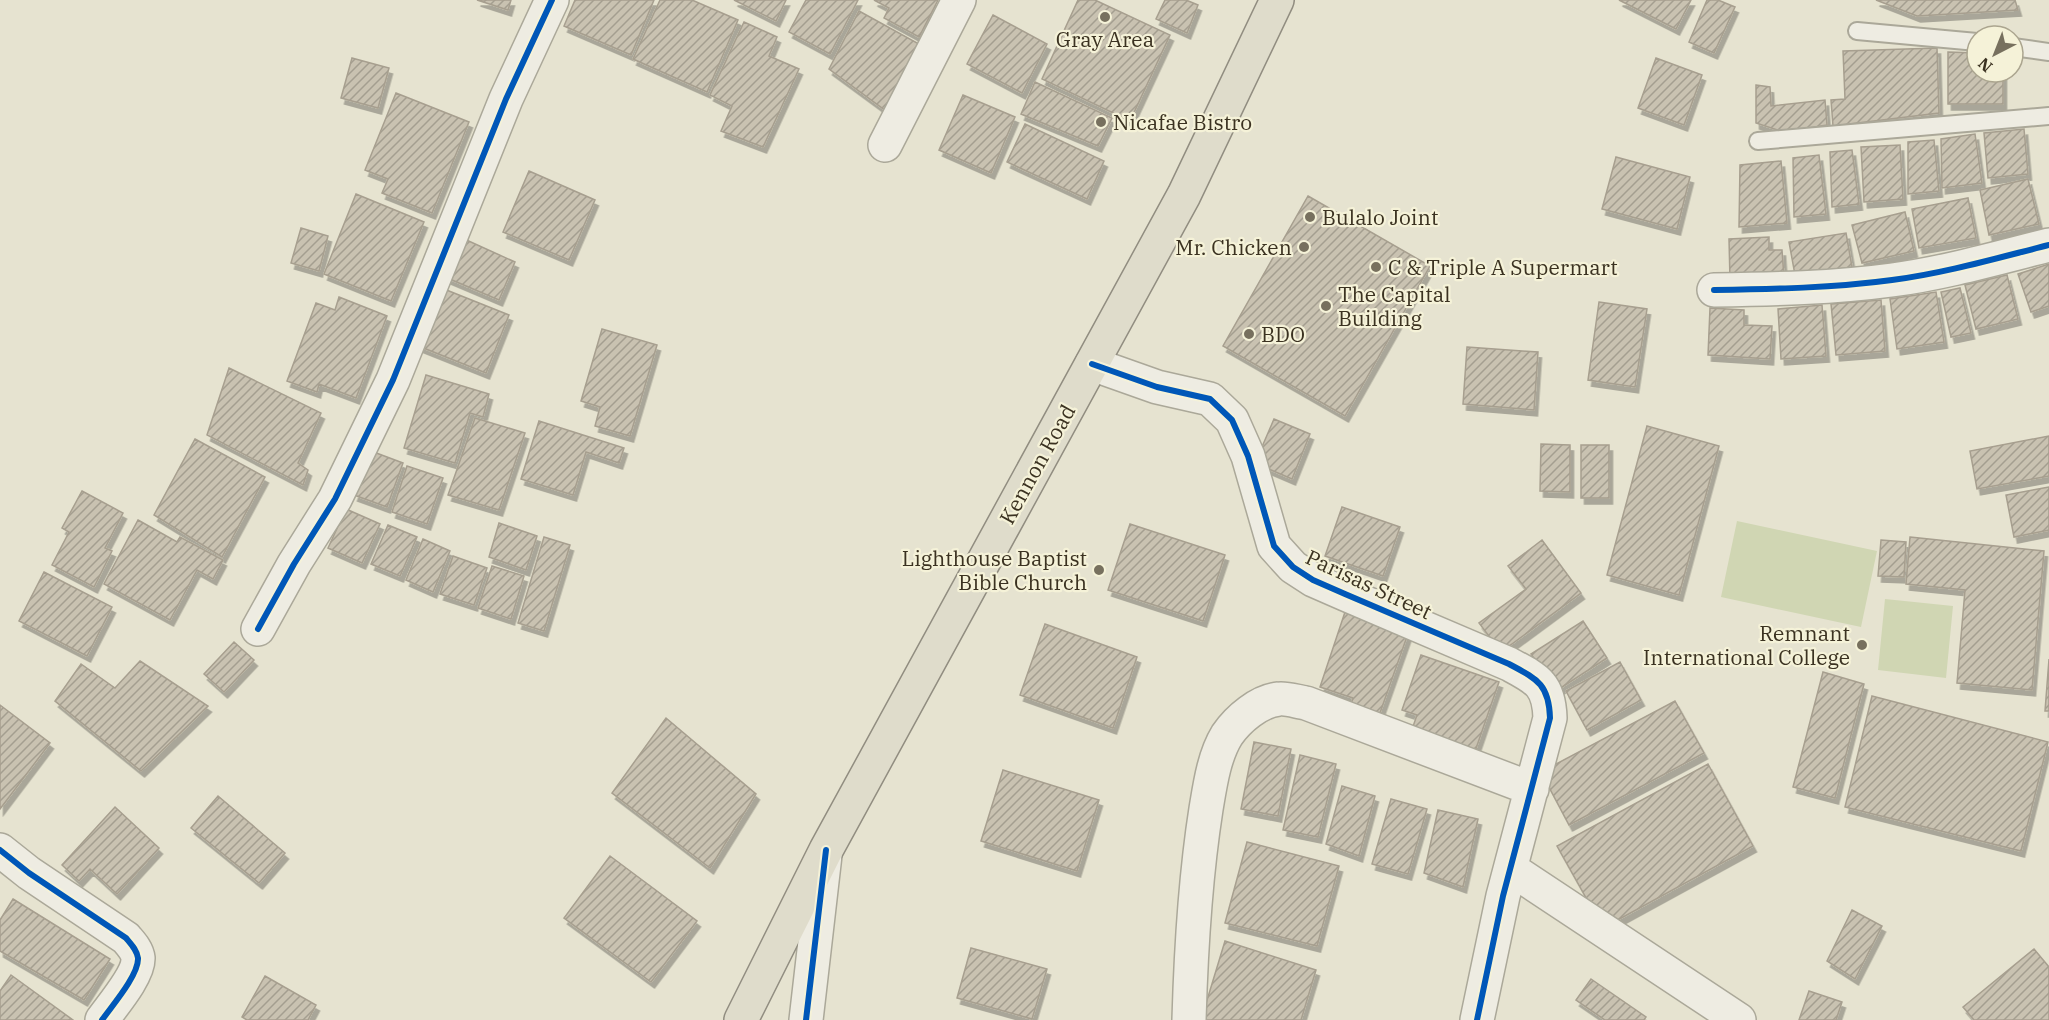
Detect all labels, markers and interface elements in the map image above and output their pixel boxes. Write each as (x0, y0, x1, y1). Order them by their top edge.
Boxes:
marker: Gray Area (1098, 10, 1112, 24)
north arrow (1965, 24, 2025, 84)
place label: Gray Area (1056, 25, 1154, 53)
text: N (1974, 53, 1996, 77)
place label: Nicafae Bistro (1113, 108, 1252, 136)
marker: Nicafae Bistro (1094, 115, 1108, 129)
place label: Bulalo Joint (1322, 203, 1438, 231)
marker: Bulalo Joint (1303, 210, 1317, 224)
place label: Mr. Chicken (1175, 233, 1292, 261)
marker: Mr. Chicken (1297, 240, 1311, 254)
place label: C & Triple A Supermart (1388, 253, 1618, 281)
marker: C & Triple A Supermart (1369, 260, 1383, 274)
place label: The Capital Building (1338, 280, 1450, 332)
marker: The Capital Building (1319, 299, 1333, 313)
place label: BDO (1261, 320, 1305, 348)
marker: BDO (1242, 327, 1256, 341)
street label: Kennon Road (993, 399, 1082, 529)
street label: Parisas Street (1301, 543, 1437, 625)
place label: Lighthouse Baptist Bible Church (902, 544, 1087, 596)
marker: Lighthouse Baptist Bible Church (1092, 563, 1106, 577)
place label: Remnant International College (1643, 619, 1850, 671)
marker: Remnant International College (1855, 638, 1869, 652)

